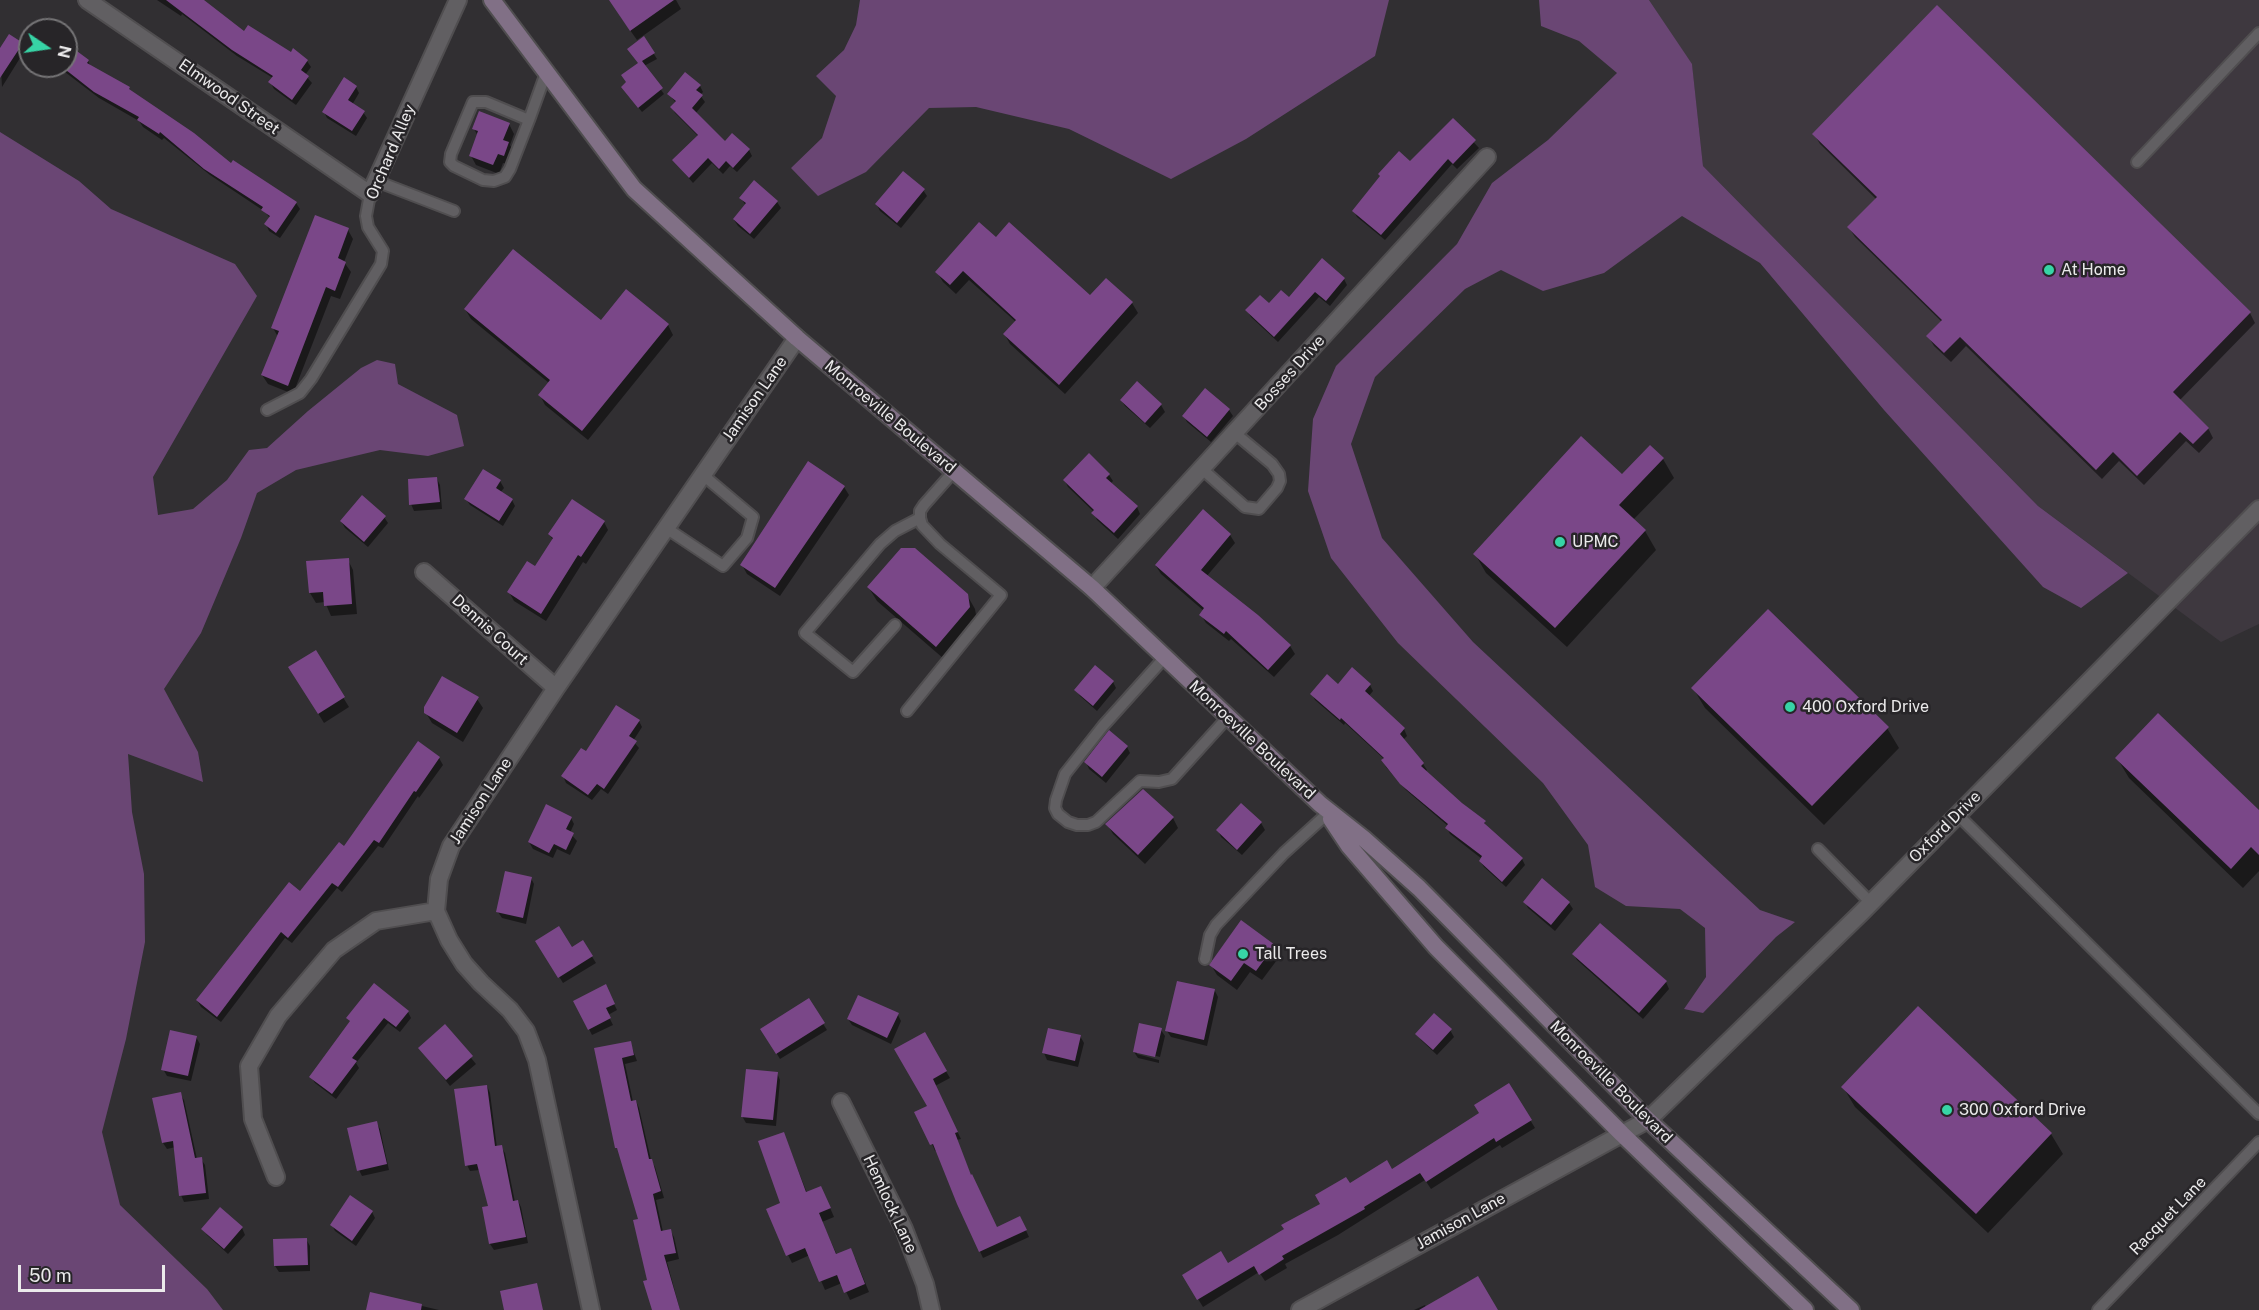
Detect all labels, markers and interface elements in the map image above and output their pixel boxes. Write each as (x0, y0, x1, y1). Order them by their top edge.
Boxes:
north arrow (18, 18, 78, 78)
text: N (53, 43, 75, 60)
street label: Elmwood Street (175, 55, 283, 139)
street label: Orchard Alley (362, 101, 420, 203)
place label: At Home (2061, 260, 2126, 280)
marker: At Home (2042, 263, 2056, 277)
street label: Bosses Drive (1251, 331, 1329, 415)
street label: Jamison Lane (719, 353, 791, 445)
street label: Monroeville Boulevard (820, 356, 960, 478)
place label: UPMC (1572, 532, 1619, 552)
marker: UPMC (1553, 535, 1567, 549)
street label: Dennis Court (448, 591, 532, 669)
street label: Monroeville Boulevard (1185, 677, 1319, 803)
place label: 400 Oxford Drive (1802, 697, 1929, 717)
marker: 400 Oxford Drive (1783, 700, 1797, 714)
street label: Jamison Lane (446, 754, 516, 848)
street label: Oxford Drive (1905, 787, 1985, 867)
place label: Tall Trees (1255, 944, 1327, 964)
marker: Tall Trees (1236, 947, 1250, 961)
street label: Monroeville Boulevard (1546, 1017, 1676, 1147)
place label: 300 Oxford Drive (1959, 1100, 2086, 1120)
marker: 300 Oxford Drive (1940, 1103, 1954, 1117)
street label: Hemlock Lane (859, 1152, 921, 1256)
street label: Racquet Lane (2126, 1173, 2210, 1259)
street label: Jamison Lane (1413, 1189, 1509, 1253)
scale bar (21, 1253, 168, 1291)
text: 50 m (29, 1265, 72, 1286)

